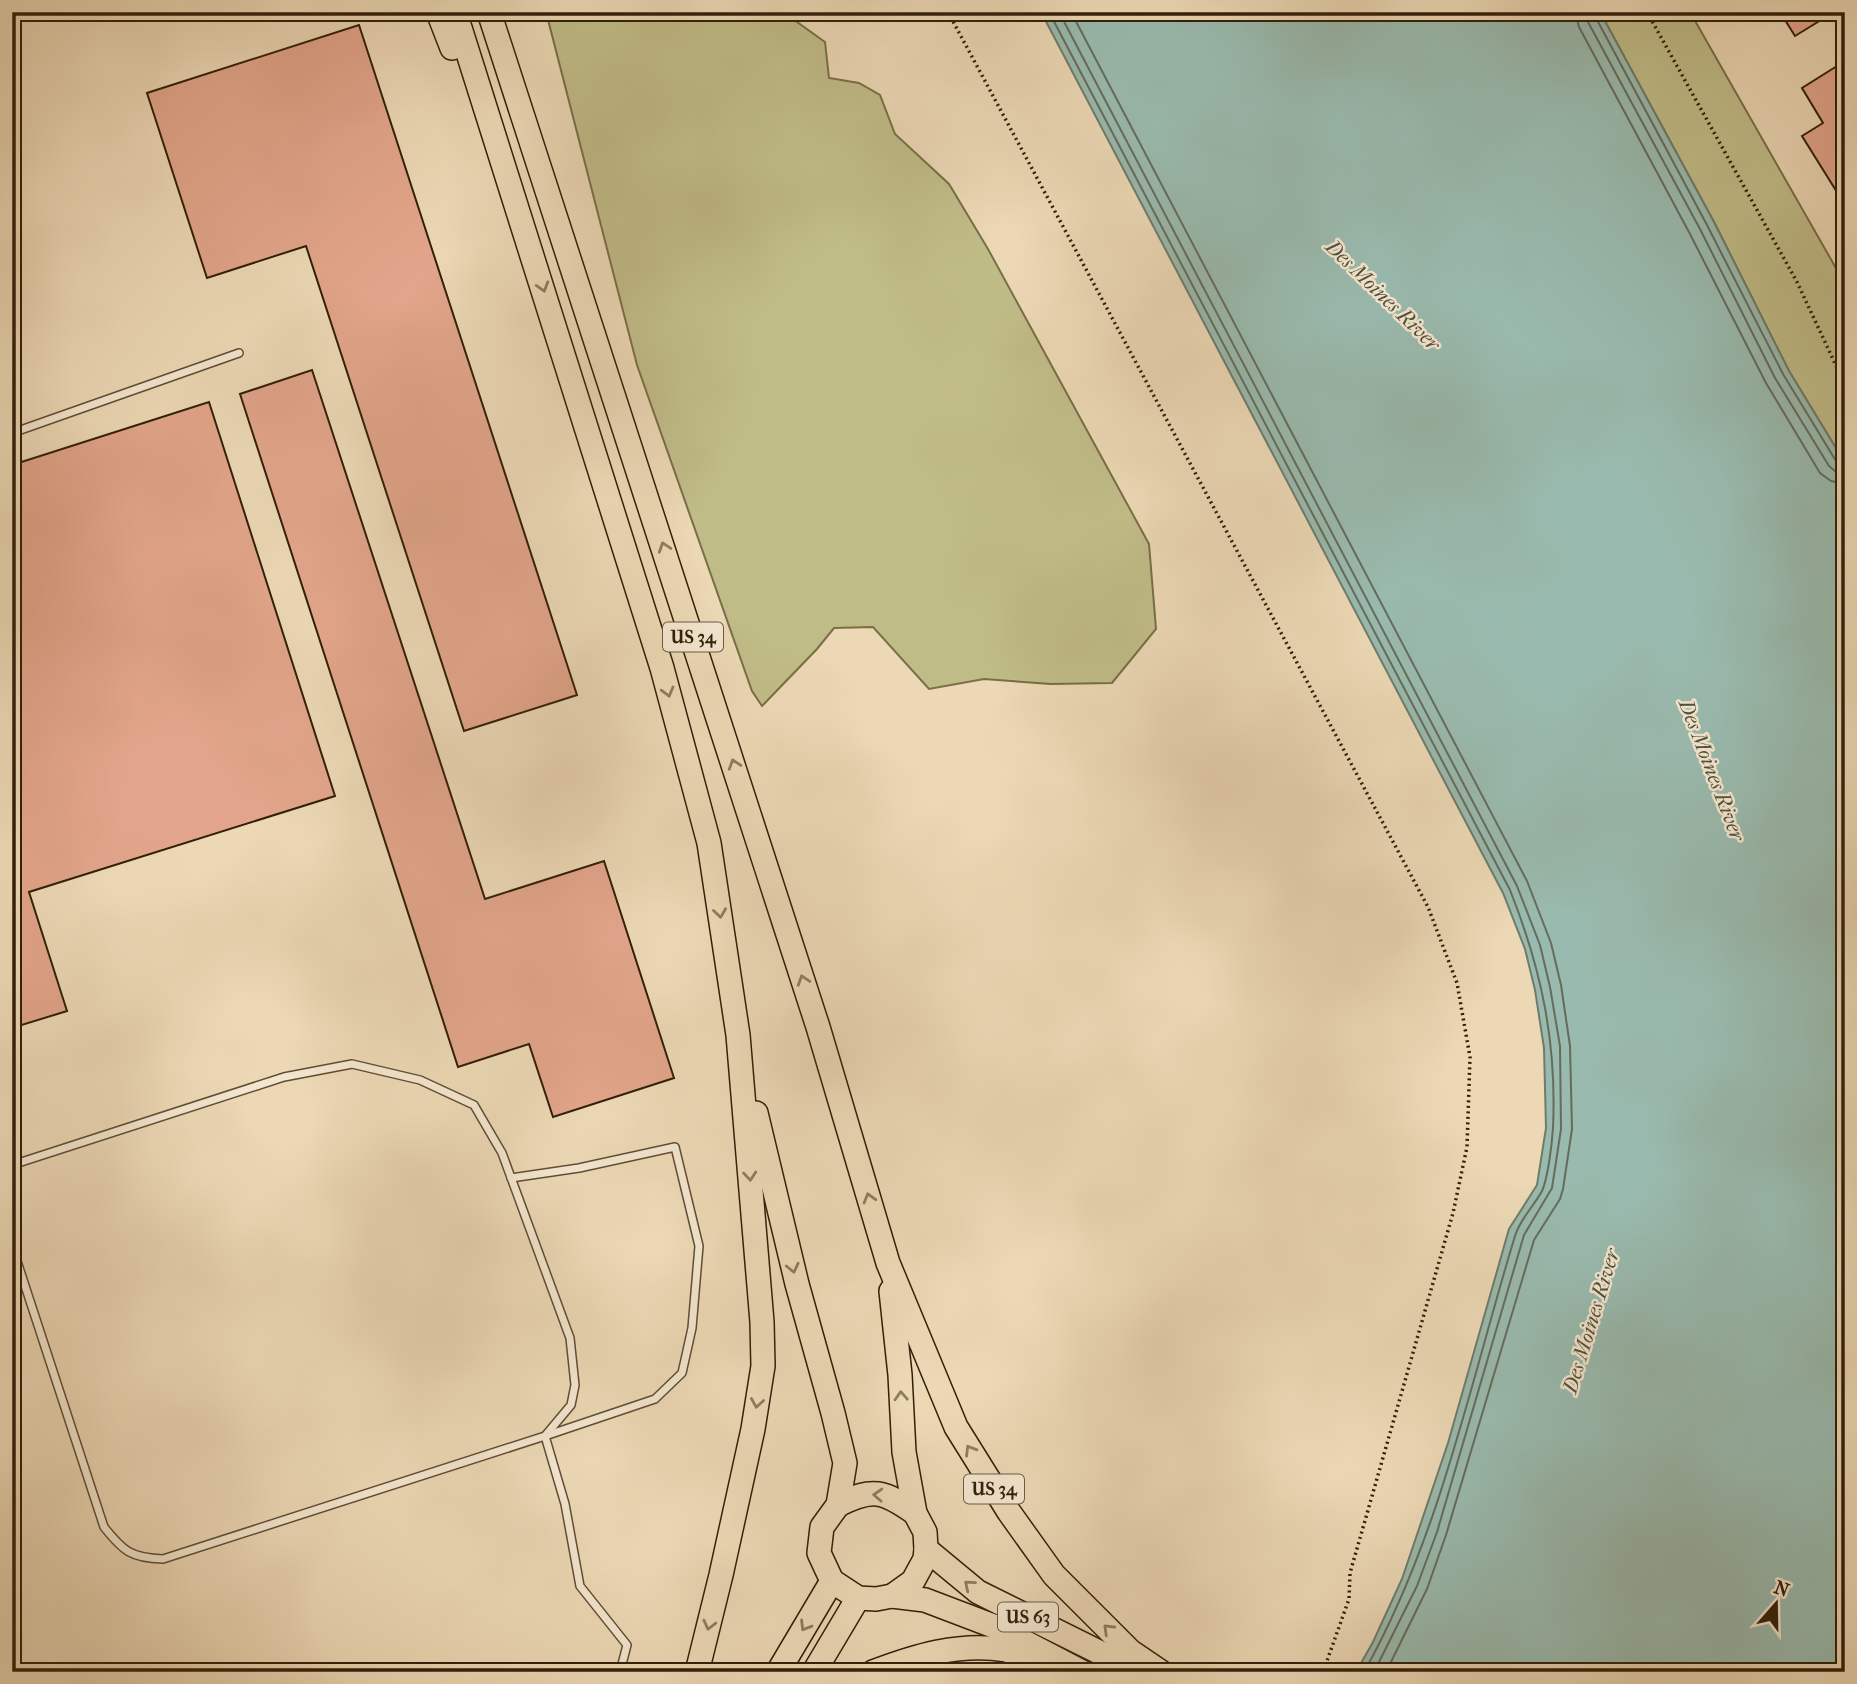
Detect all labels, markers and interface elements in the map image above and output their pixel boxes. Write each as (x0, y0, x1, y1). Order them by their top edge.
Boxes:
water label: Des Moines River (1320, 233, 1446, 357)
one-way arrow (535, 281, 549, 293)
one-way arrow (658, 541, 672, 554)
road number: US 34 (663, 622, 723, 652)
one-way arrow (660, 686, 674, 698)
water label: Des Moines River (1673, 694, 1751, 846)
one-way arrow (727, 758, 742, 770)
one-way arrow (712, 907, 727, 919)
one-way arrow (797, 974, 811, 987)
one-way arrow (742, 1171, 757, 1182)
one-way arrow (862, 1192, 877, 1204)
water label: Des Moines River (1557, 1245, 1625, 1398)
one-way arrow (785, 1262, 799, 1274)
one-way arrow (894, 1391, 909, 1402)
one-way arrow (750, 1397, 765, 1409)
one-way arrow (966, 1444, 979, 1457)
road number: US 34 (964, 1474, 1024, 1504)
one-way arrow (872, 1487, 883, 1502)
north arrow (1742, 1568, 1812, 1638)
text: N (1771, 1576, 1793, 1602)
one-way arrow (965, 1581, 978, 1593)
road number: US 63 (998, 1602, 1058, 1632)
one-way arrow (800, 1618, 813, 1631)
one-way arrow (703, 1619, 717, 1631)
one-way arrow (1103, 1625, 1116, 1638)

